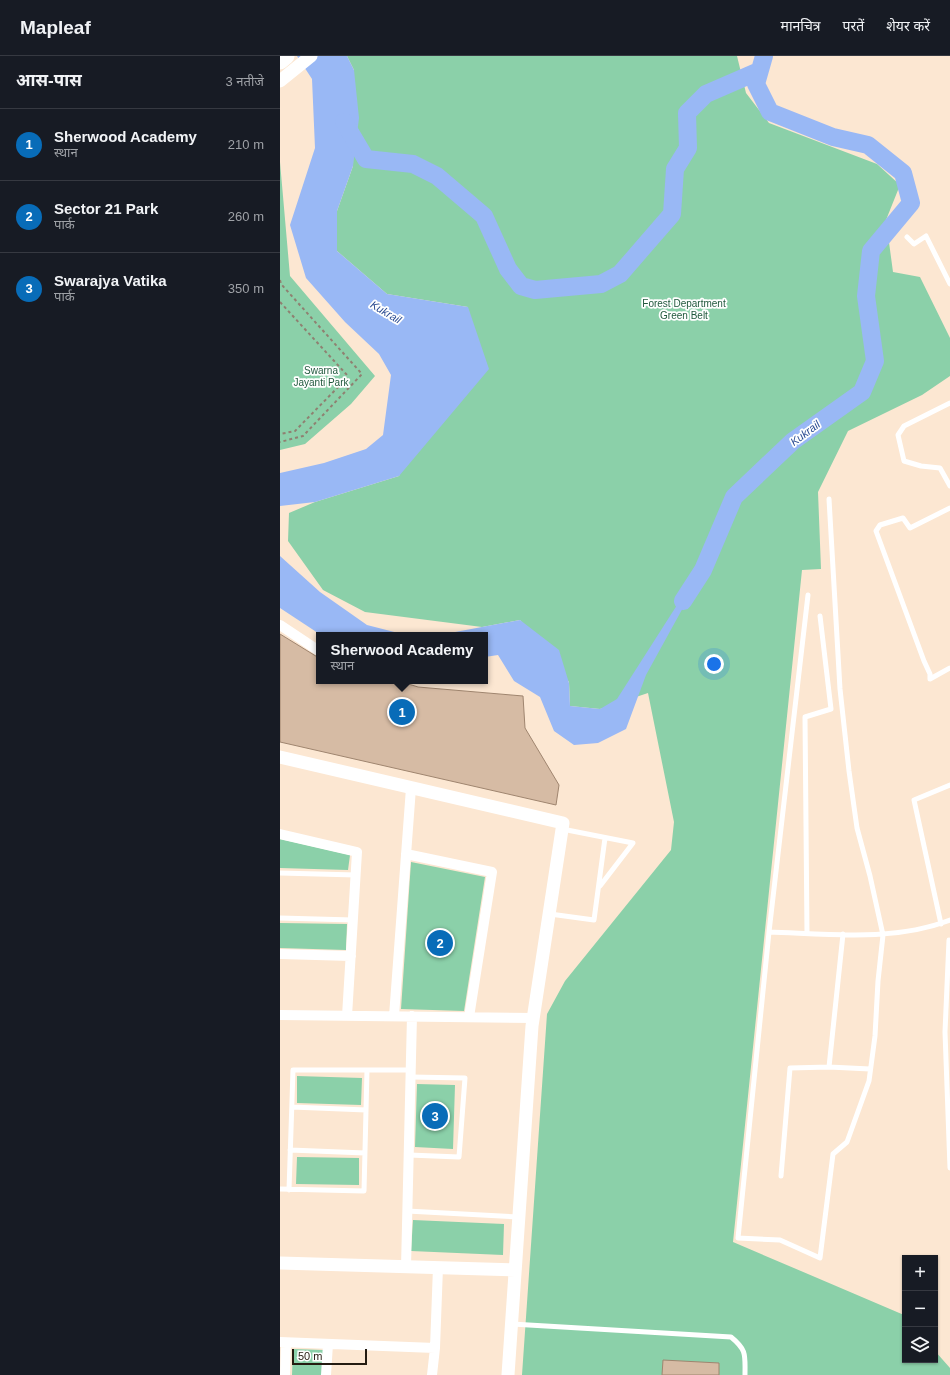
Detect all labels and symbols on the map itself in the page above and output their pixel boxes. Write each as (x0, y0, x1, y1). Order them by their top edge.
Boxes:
water label: Kukrail (368, 298, 404, 326)
park label: Forest Department Green Belt (642, 298, 726, 321)
park label: Swarna Jayanti Park (293, 365, 350, 388)
water label: Kukrail (788, 418, 822, 448)
your location (704, 654, 724, 674)
pin: 1 (389, 697, 415, 727)
pin: 2 (427, 928, 453, 958)
pin: 3 (422, 1101, 448, 1131)
scale bar (292, 1347, 367, 1366)

